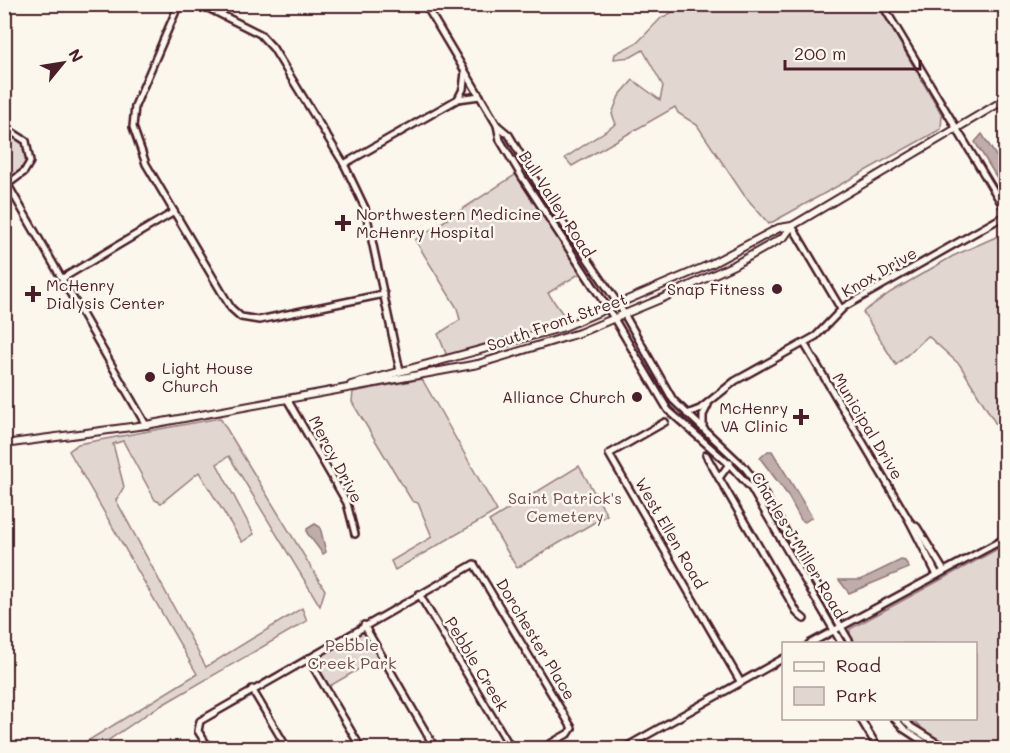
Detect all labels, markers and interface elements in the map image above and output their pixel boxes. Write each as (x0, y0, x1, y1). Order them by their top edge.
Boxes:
north arrow (33, 33, 93, 93)
scale bar (785, 33, 920, 71)
text: 200 m (794, 41, 846, 65)
text: N (64, 45, 89, 66)
street label: Bull Valley Road (515, 146, 600, 261)
place label: Northwestern Medicine McHenry Hospital (356, 203, 541, 242)
marker: Northwestern Medicine McHenry Hospital (334, 214, 352, 232)
street label: Knox Drive (837, 242, 920, 302)
place label: McHenry Dialysis Center (46, 274, 165, 313)
place label: Snap Fitness (667, 278, 765, 299)
marker: Snap Fitness (770, 282, 784, 296)
marker: McHenry Dialysis Center (24, 285, 42, 303)
street label: South Front Street (484, 288, 630, 355)
place label: Light House Church (162, 357, 253, 396)
street label: Municipal Drive (828, 369, 909, 483)
marker: Light House Church (143, 370, 157, 384)
place label: Alliance Church (502, 386, 625, 407)
marker: Alliance Church (630, 390, 644, 404)
place label: McHenry VA Clinic (719, 397, 788, 436)
marker: McHenry VA Clinic (792, 408, 810, 426)
street label: Mercy Drive (305, 412, 368, 506)
street label: Charles J Miller Road (747, 467, 852, 622)
street label: West Ellen Road (631, 473, 712, 592)
park label: Saint Patrick's Cemetery (508, 487, 622, 526)
street label: Dorchester Place (492, 574, 581, 703)
street label: Pebble Creek (441, 613, 514, 715)
park label: Pebble Creek Park (307, 634, 397, 673)
legend (782, 642, 977, 720)
text: Road (836, 653, 881, 677)
text: Park (836, 683, 877, 707)

